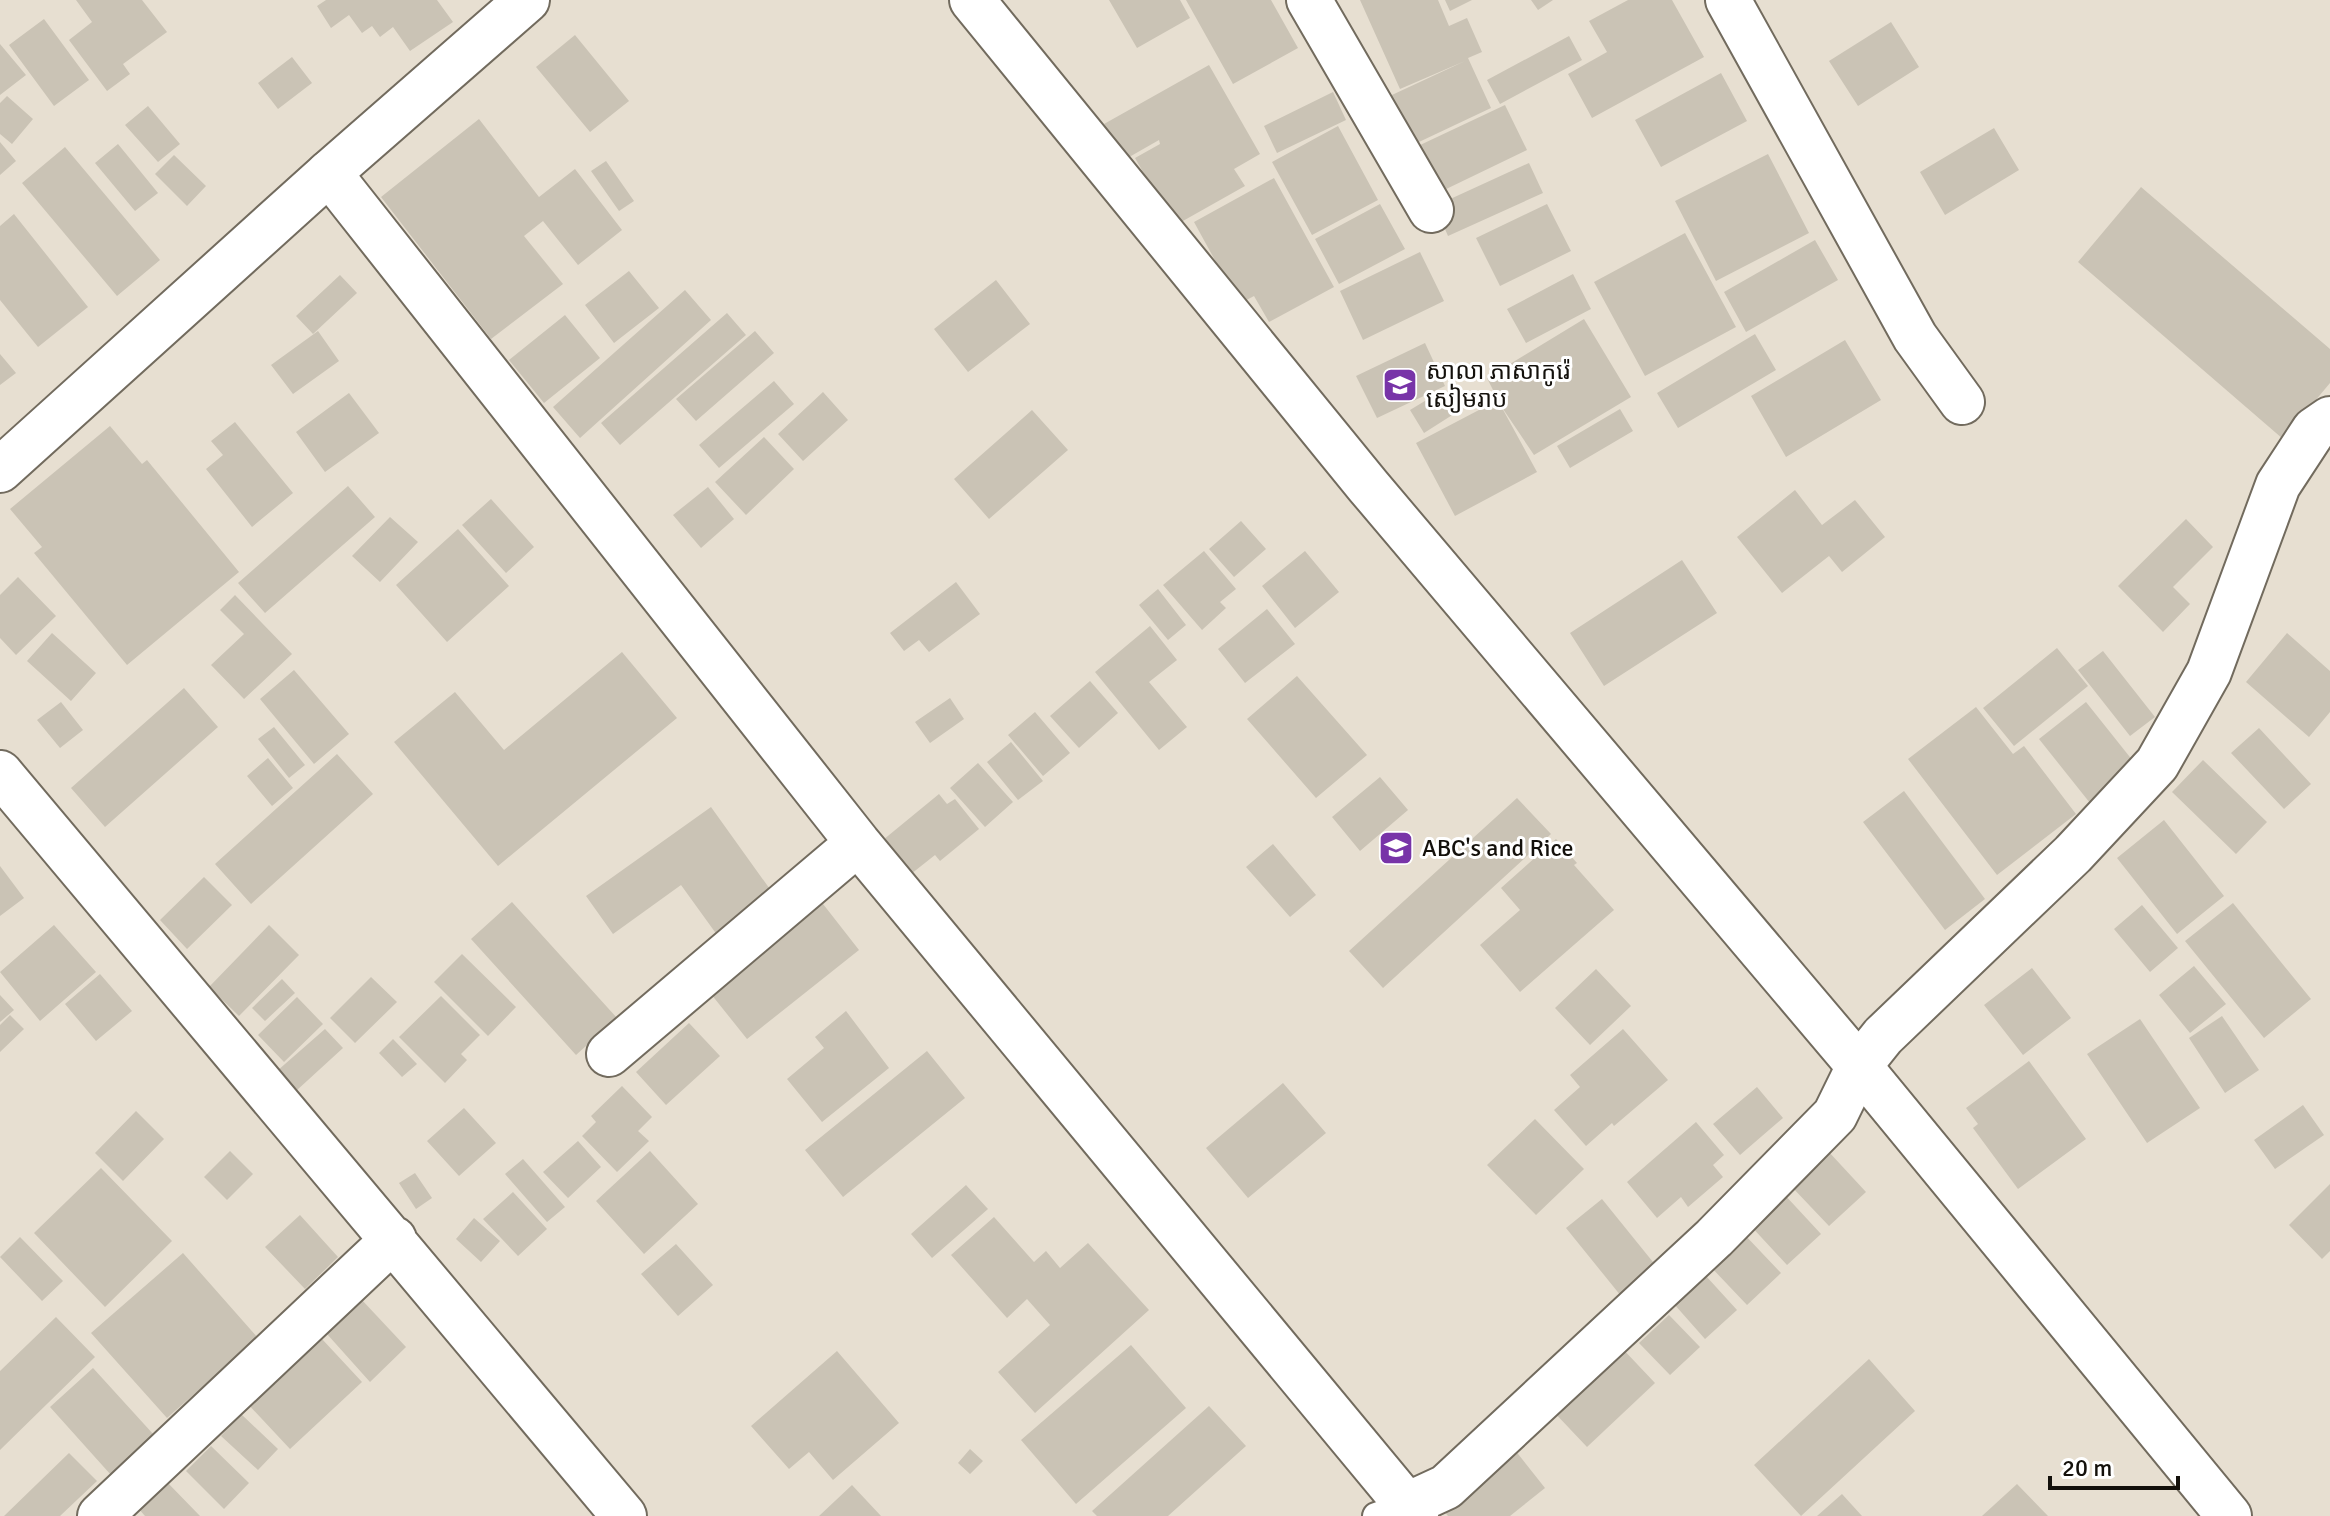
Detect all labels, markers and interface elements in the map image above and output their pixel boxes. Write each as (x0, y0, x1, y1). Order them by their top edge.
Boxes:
place label: សាលា ភាសាកូរ៉េ សៀមរាប (1426, 356, 1570, 414)
school or university icon: សាលា ភាសាកូរ៉េ សៀមរាប (1381, 366, 1419, 404)
school or university icon: ABC's and Rice (1377, 829, 1415, 867)
place label: ABC's and Rice (1422, 833, 1574, 863)
scale bar (2050, 1440, 2178, 1490)
text: 20 m (2062, 1453, 2112, 1483)

